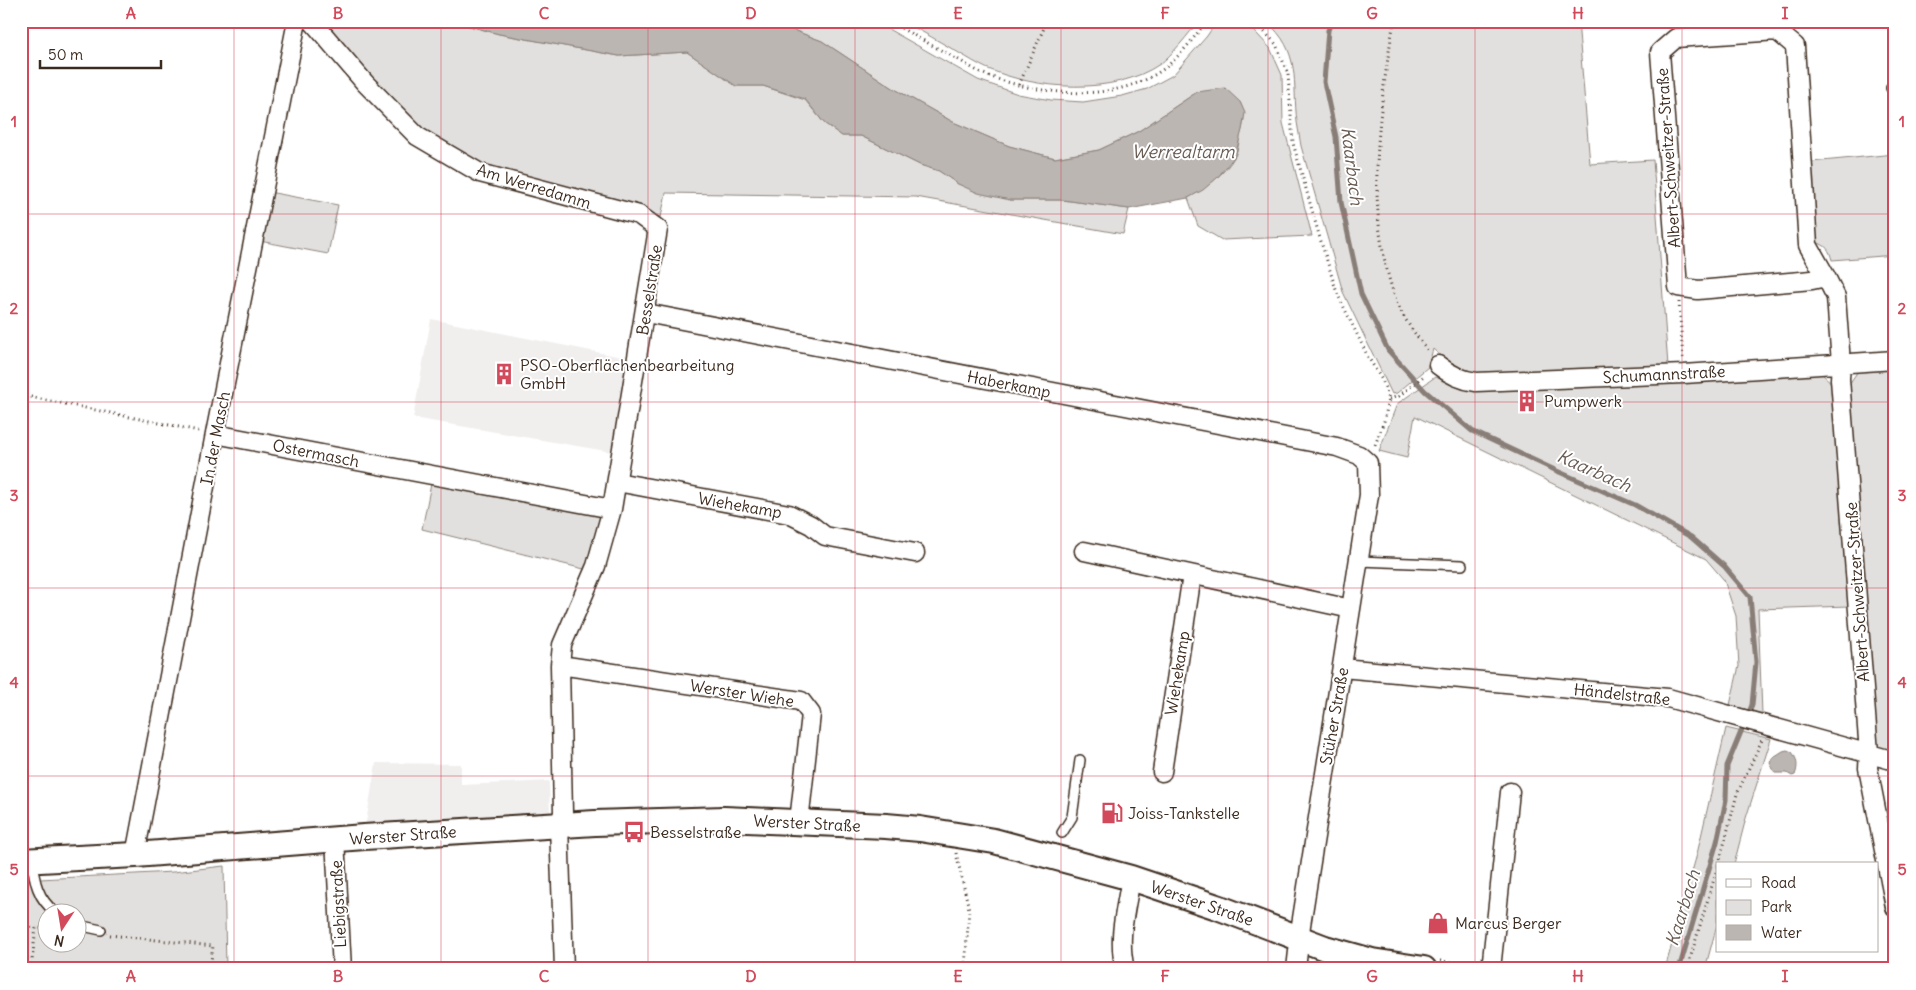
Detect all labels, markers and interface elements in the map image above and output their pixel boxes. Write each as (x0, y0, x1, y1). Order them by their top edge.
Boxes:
text: A (126, 3, 136, 23)
text: B (333, 3, 344, 23)
text: C (539, 3, 550, 23)
text: D (745, 3, 757, 23)
text: E (953, 3, 963, 23)
text: F (1160, 3, 1170, 23)
text: G (1366, 3, 1378, 23)
text: H (1572, 3, 1584, 23)
text: I (1782, 3, 1789, 23)
scale bar (40, 38, 161, 70)
text: 50 m (48, 45, 83, 64)
street label: Albert-Schweitzer-Straße (1652, 67, 1684, 249)
text: 1 (11, 111, 17, 131)
text: 1 (1899, 111, 1905, 131)
water label: Kaarbach (1336, 126, 1369, 207)
water label: Werrealtarm (1131, 140, 1236, 163)
street label: Am Werredamm (474, 159, 594, 213)
street label: Besselstraße (632, 243, 666, 337)
text: 2 (10, 298, 19, 318)
text: 2 (1898, 298, 1907, 318)
place label: PSO-Oberflächenbearbeitung GmbH (520, 355, 734, 393)
building icon: PSO-Oberflächenbearbeitung GmbH (491, 361, 517, 387)
street label: Schumannstraße (1602, 361, 1726, 387)
street label: Haberkamp (965, 366, 1053, 402)
building icon: Pumpwerk (1514, 388, 1540, 414)
street label: In der Masch (196, 390, 234, 486)
place label: Pumpwerk (1544, 391, 1622, 411)
street label: Ostermasch (271, 435, 361, 471)
water label: Kaarbach (1554, 444, 1635, 497)
text: 3 (9, 485, 19, 505)
text: 3 (1897, 485, 1907, 505)
street label: Wiehekamp (696, 488, 784, 522)
street label: Albert-Schweitzer-Straße (1841, 501, 1873, 683)
street label: Wiehekamp (1160, 629, 1194, 717)
street label: Stüher Straße (1316, 666, 1352, 766)
text: 4 (9, 672, 19, 692)
text: 4 (1897, 672, 1907, 692)
street label: Werster Wiehe (688, 675, 796, 711)
street label: Händelstraße (1573, 679, 1671, 709)
fuel station icon: Joiss-Tankstelle (1099, 800, 1125, 826)
place label: Joiss-Tankstelle (1128, 803, 1240, 823)
street label: Werster Straße (753, 810, 861, 836)
bus stop icon: Besselstraße (621, 819, 647, 845)
street label: Werster Straße (349, 821, 457, 849)
place label: Besselstraße (650, 822, 741, 842)
text: 5 (9, 859, 19, 879)
text: 5 (1897, 859, 1907, 879)
street label: Liebigstraße (326, 860, 350, 948)
legend (1716, 862, 1878, 952)
water label: Kaarbach (1660, 866, 1705, 949)
text: Road (1761, 873, 1796, 892)
street label: Werster Straße (1148, 876, 1256, 930)
text: Park (1761, 897, 1792, 916)
north arrow (38, 902, 88, 952)
shop icon: Marcus Berger (1425, 910, 1451, 936)
place label: Marcus Berger (1455, 913, 1562, 933)
text: Water (1761, 923, 1802, 942)
text: N (53, 931, 66, 951)
text: A (126, 966, 136, 986)
text: B (333, 966, 344, 986)
text: C (539, 966, 550, 986)
text: D (745, 966, 757, 986)
text: E (953, 966, 963, 986)
text: F (1160, 966, 1170, 986)
text: G (1366, 966, 1378, 986)
text: H (1572, 966, 1584, 986)
text: I (1782, 966, 1789, 986)

